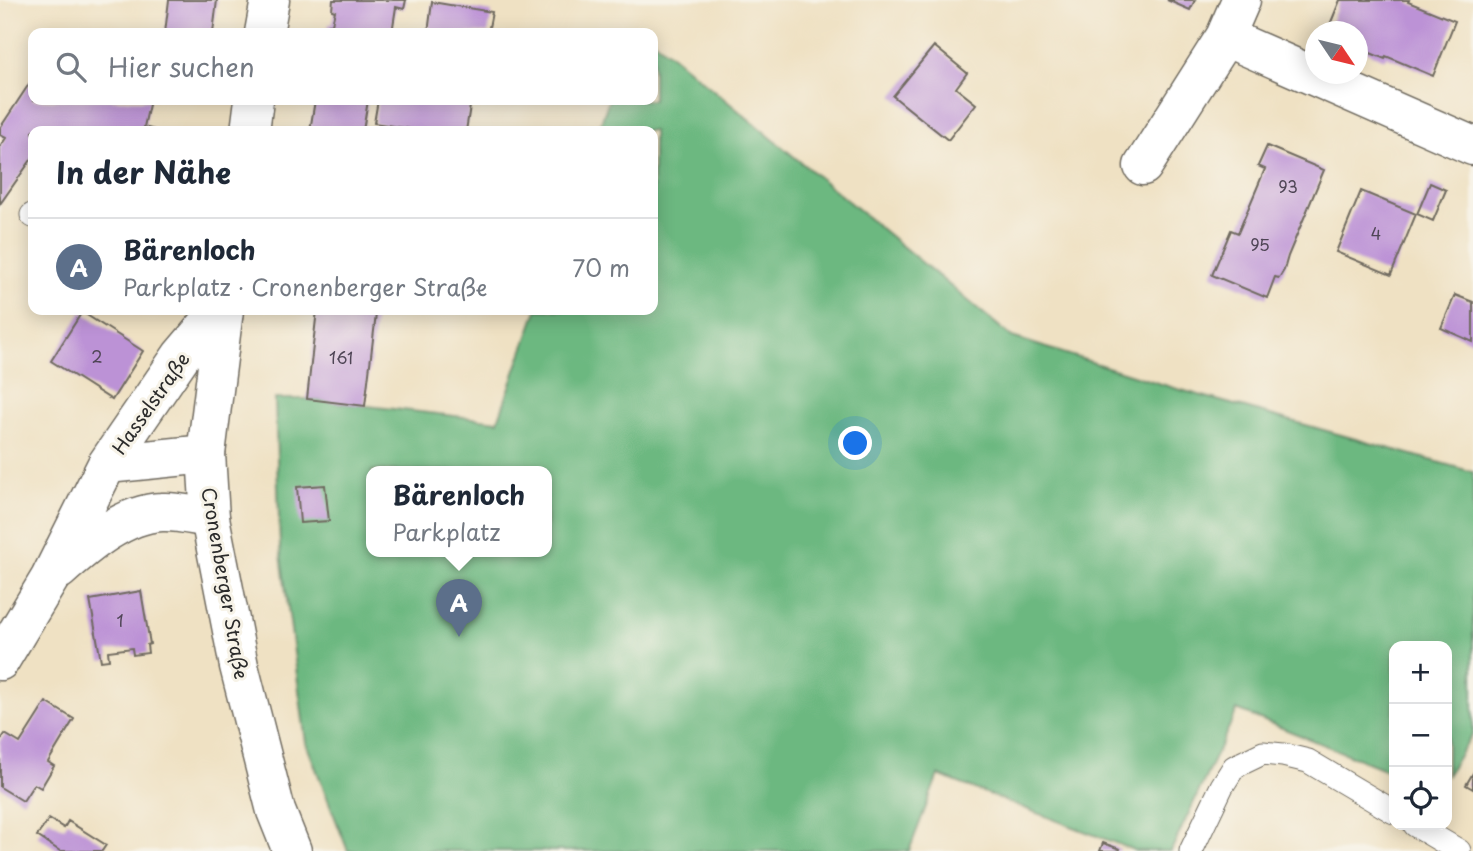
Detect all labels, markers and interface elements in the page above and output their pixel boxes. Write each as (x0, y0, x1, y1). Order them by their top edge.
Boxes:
north arrow (1305, 21, 1368, 84)
search box (28, 28, 658, 105)
text: Hier suchen (108, 47, 255, 86)
icon: search (52, 48, 90, 86)
text: In der Nähe (56, 149, 231, 194)
house number: 93 (1278, 174, 1298, 198)
house number: 4 (1371, 221, 1381, 245)
text: Bärenloch (123, 230, 256, 269)
house number: 95 (1250, 232, 1270, 256)
text: A (70, 250, 88, 285)
text: 70 m (572, 250, 630, 285)
text: Parkplatz · Cronenberger Straße (123, 269, 487, 304)
house number: 2 (91, 344, 103, 368)
house number: 161 (329, 345, 353, 369)
street label: Hasselstraße (104, 346, 196, 460)
your location (838, 426, 872, 460)
popup (366, 466, 552, 557)
text: Bärenloch (393, 475, 525, 514)
street label: Cronenberger Straße (195, 485, 257, 681)
text: Parkplatz (393, 514, 500, 549)
pin: A (436, 579, 482, 637)
house number: 1 (116, 608, 124, 632)
map controls (1389, 641, 1452, 830)
button: + (1389, 641, 1452, 704)
button: − (1389, 704, 1452, 767)
button: locate (1389, 767, 1452, 830)

